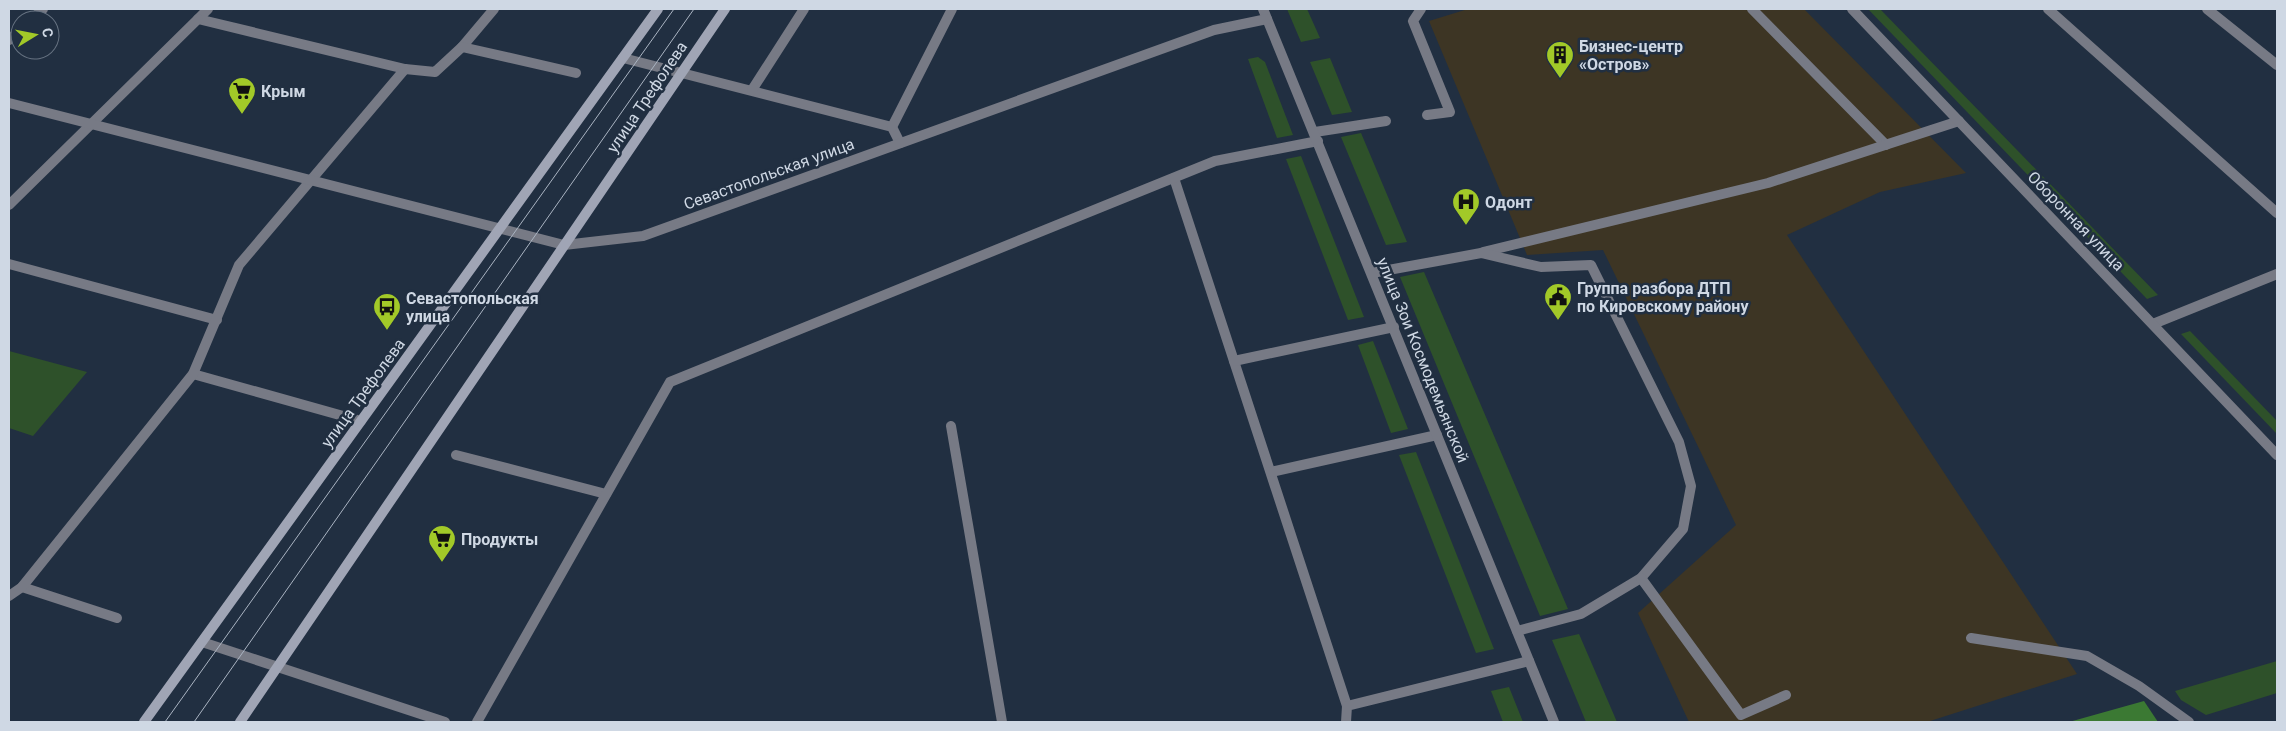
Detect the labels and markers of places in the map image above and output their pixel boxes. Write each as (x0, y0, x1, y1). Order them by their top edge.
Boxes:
place label: Бизнес-центр «Остров» (1579, 37, 1683, 74)
building icon: Бизнес-центр «Остров» (1545, 40, 1575, 79)
supermarket icon: Крым (227, 76, 257, 115)
place label: Крым (261, 82, 306, 101)
hospital icon: Одонт (1451, 187, 1481, 226)
place label: Одонт (1485, 193, 1532, 212)
place label: Группа разбора ДТП по Кировскому району (1577, 279, 1749, 316)
public building icon: Группа разбора ДТП по Кировскому району (1543, 282, 1573, 321)
place label: Севастопольская улица (406, 289, 539, 326)
bus stop icon: Севастопольская улица (372, 292, 402, 331)
supermarket icon: Продукты (427, 524, 457, 563)
place label: Продукты (461, 530, 538, 549)

